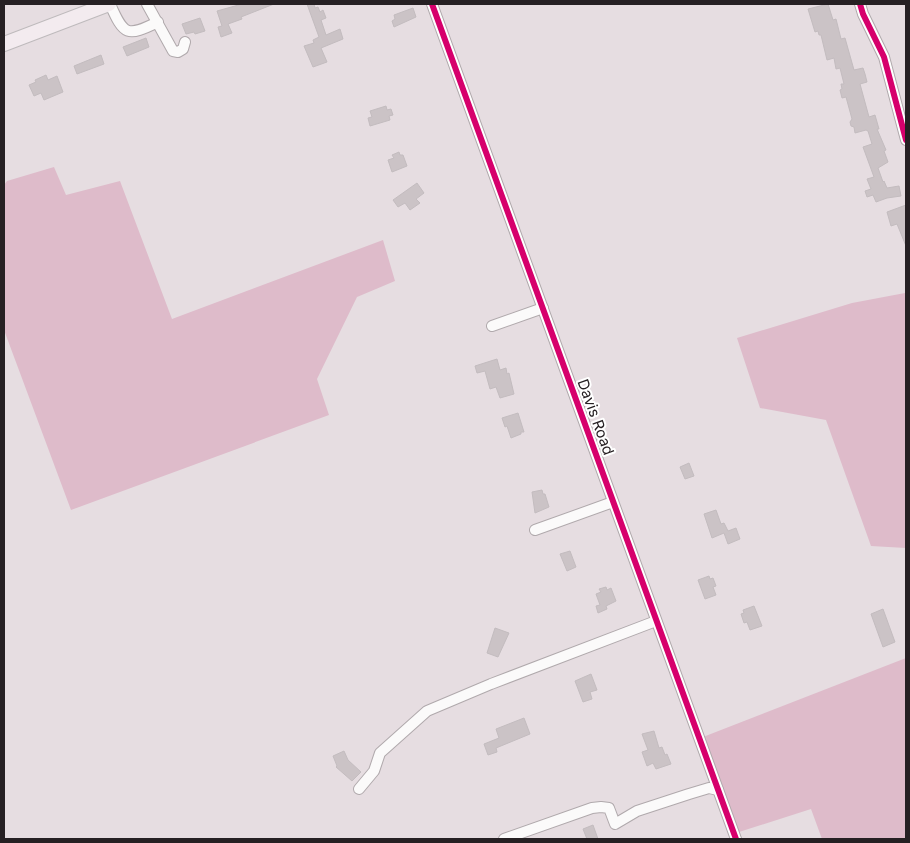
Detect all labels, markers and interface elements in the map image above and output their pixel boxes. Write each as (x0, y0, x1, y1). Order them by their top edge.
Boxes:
street label: Davis Road (573, 376, 619, 458)

